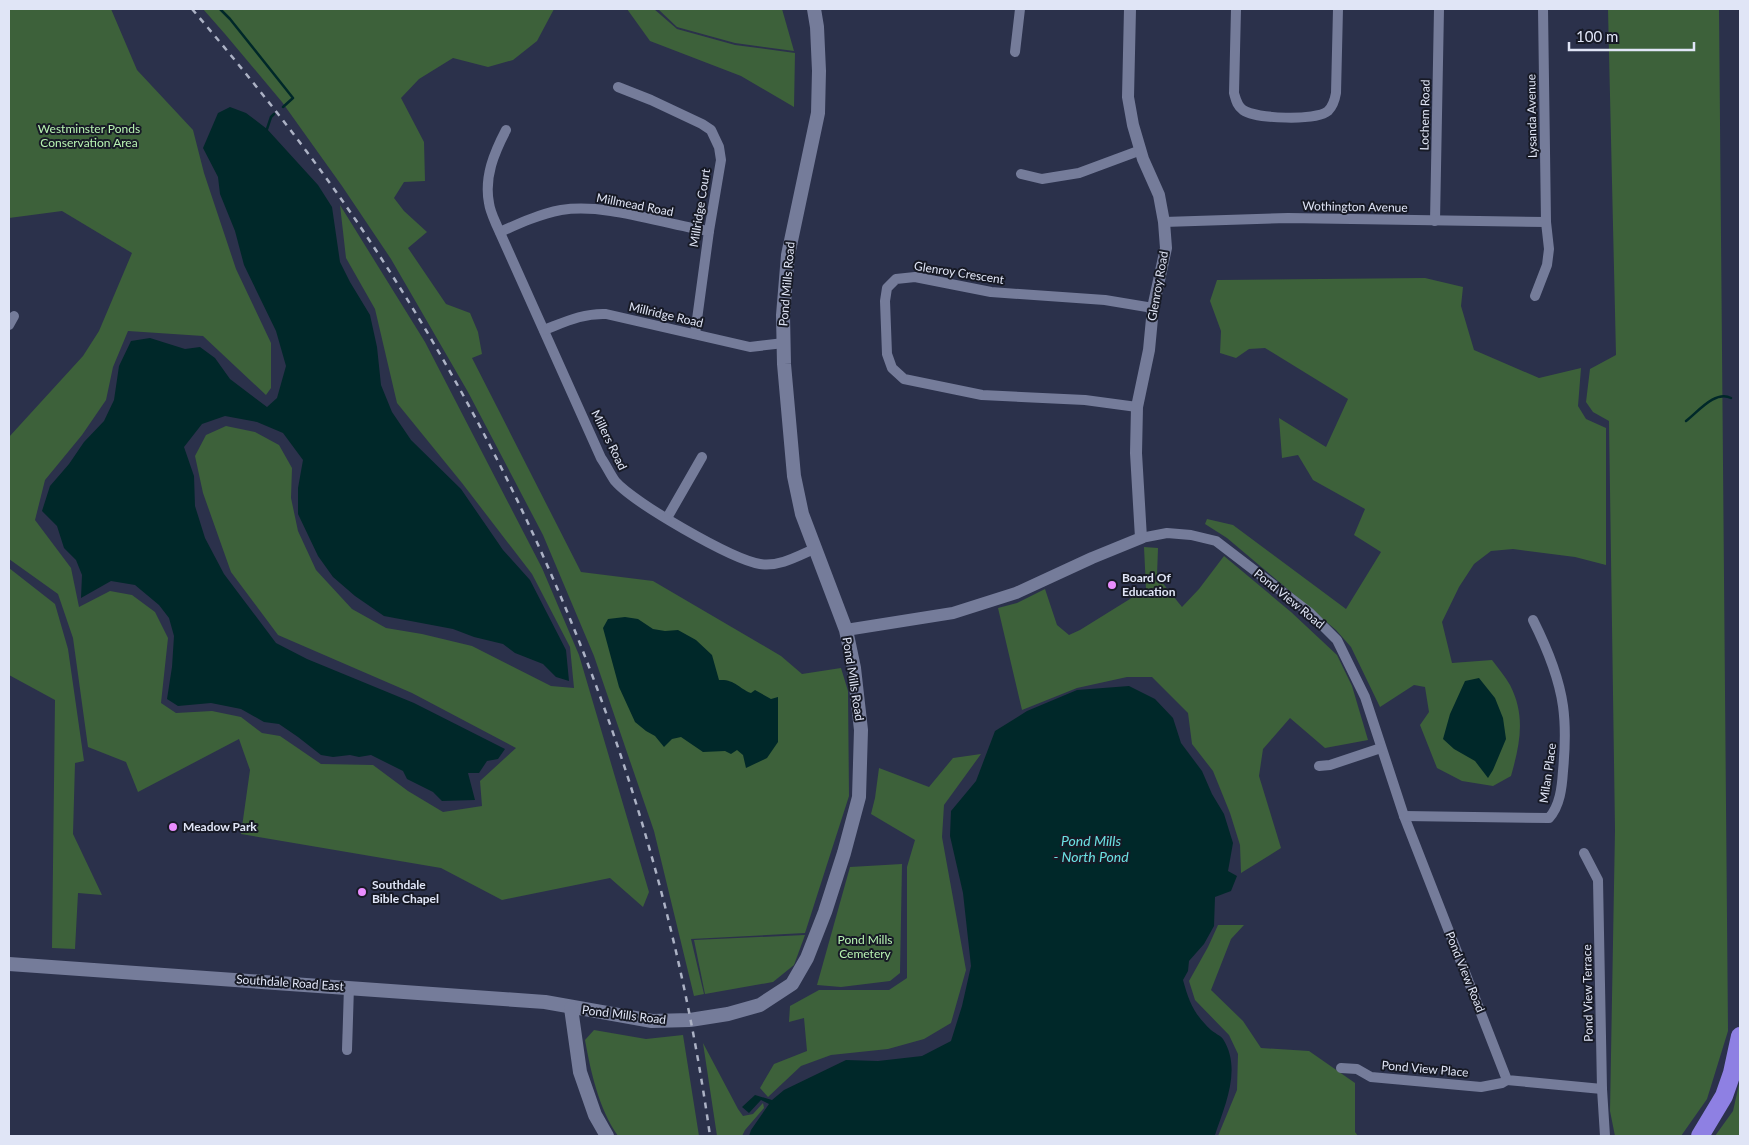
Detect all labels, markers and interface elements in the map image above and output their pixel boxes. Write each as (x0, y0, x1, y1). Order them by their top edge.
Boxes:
scale bar (1569, 20, 1694, 52)
text: 100 m (1576, 27, 1618, 45)
street label: Lysanda Avenue (1523, 74, 1540, 158)
street label: Lochem Road (1416, 79, 1433, 151)
park label: Westminster Ponds Conservation Area (38, 121, 140, 150)
street label: Millridge Court (686, 167, 713, 248)
street label: Millmead Road (595, 190, 675, 219)
street label: Wothington Avenue (1302, 198, 1408, 215)
street label: Pond Mills Road (775, 241, 798, 327)
street label: Glenroy Road (1144, 250, 1171, 322)
street label: Glenroy Crescent (913, 258, 1006, 287)
street label: Millridge Road (628, 299, 705, 330)
street label: Millers Road (588, 407, 630, 472)
street label: Pond View Road (1251, 566, 1327, 631)
place label: Board Of Education (1122, 570, 1176, 599)
marker: Board Of Education (1106, 579, 1118, 591)
street label: Pond Mills Road (839, 636, 868, 722)
street label: Milan Place (1536, 742, 1559, 804)
place label: Meadow Park (183, 819, 257, 834)
marker: Meadow Park (167, 821, 179, 833)
water label: Pond Mills - North Pond (1053, 832, 1129, 865)
place label: Southdale Bible Chapel (372, 877, 439, 906)
marker: Southdale Bible Chapel (356, 886, 368, 898)
street label: Pond View Road (1442, 929, 1489, 1014)
park label: Pond Mills Cemetery (838, 932, 892, 961)
street label: Pond View Terrace (1579, 944, 1596, 1042)
street label: Southdale Road East (236, 971, 345, 994)
street label: Pond Mills Road (581, 1002, 667, 1027)
street label: Pond View Place (1381, 1057, 1469, 1080)

